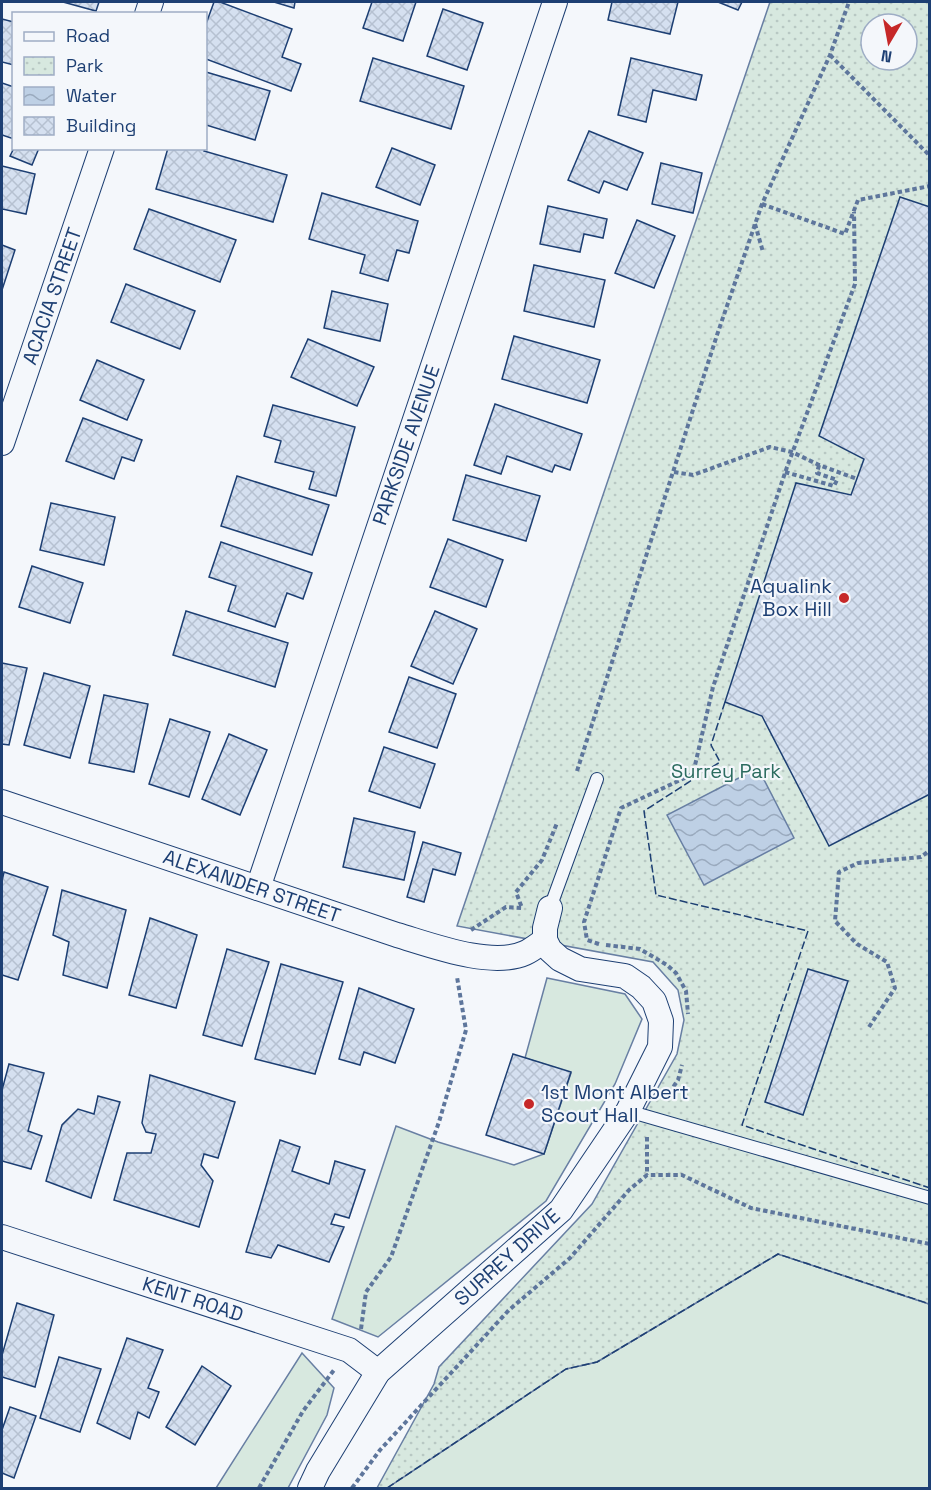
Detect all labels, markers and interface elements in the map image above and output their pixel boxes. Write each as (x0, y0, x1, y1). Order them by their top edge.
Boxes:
legend (12, 12, 207, 150)
north arrow (859, 12, 919, 72)
text: Road (66, 24, 110, 47)
text: N (879, 45, 894, 68)
text: Park (66, 54, 104, 77)
text: Water (66, 84, 117, 107)
text: Building (66, 114, 136, 137)
street label: ACACIA STREET (16, 224, 88, 368)
street label: PARKSIDE AVENUE (366, 361, 446, 529)
place label: Aqualink Box Hill (750, 573, 832, 622)
marker: Aqualink Box Hill (837, 591, 851, 605)
park label: Surrey Park (671, 758, 781, 784)
street label: ALEXANDER STREET (160, 843, 344, 929)
place label: 1st Mont Albert Scout Hall (541, 1079, 689, 1128)
marker: 1st Mont Albert Scout Hall (522, 1097, 536, 1111)
street label: SURREY DRIVE (449, 1203, 565, 1311)
street label: KENT ROAD (139, 1270, 247, 1328)

